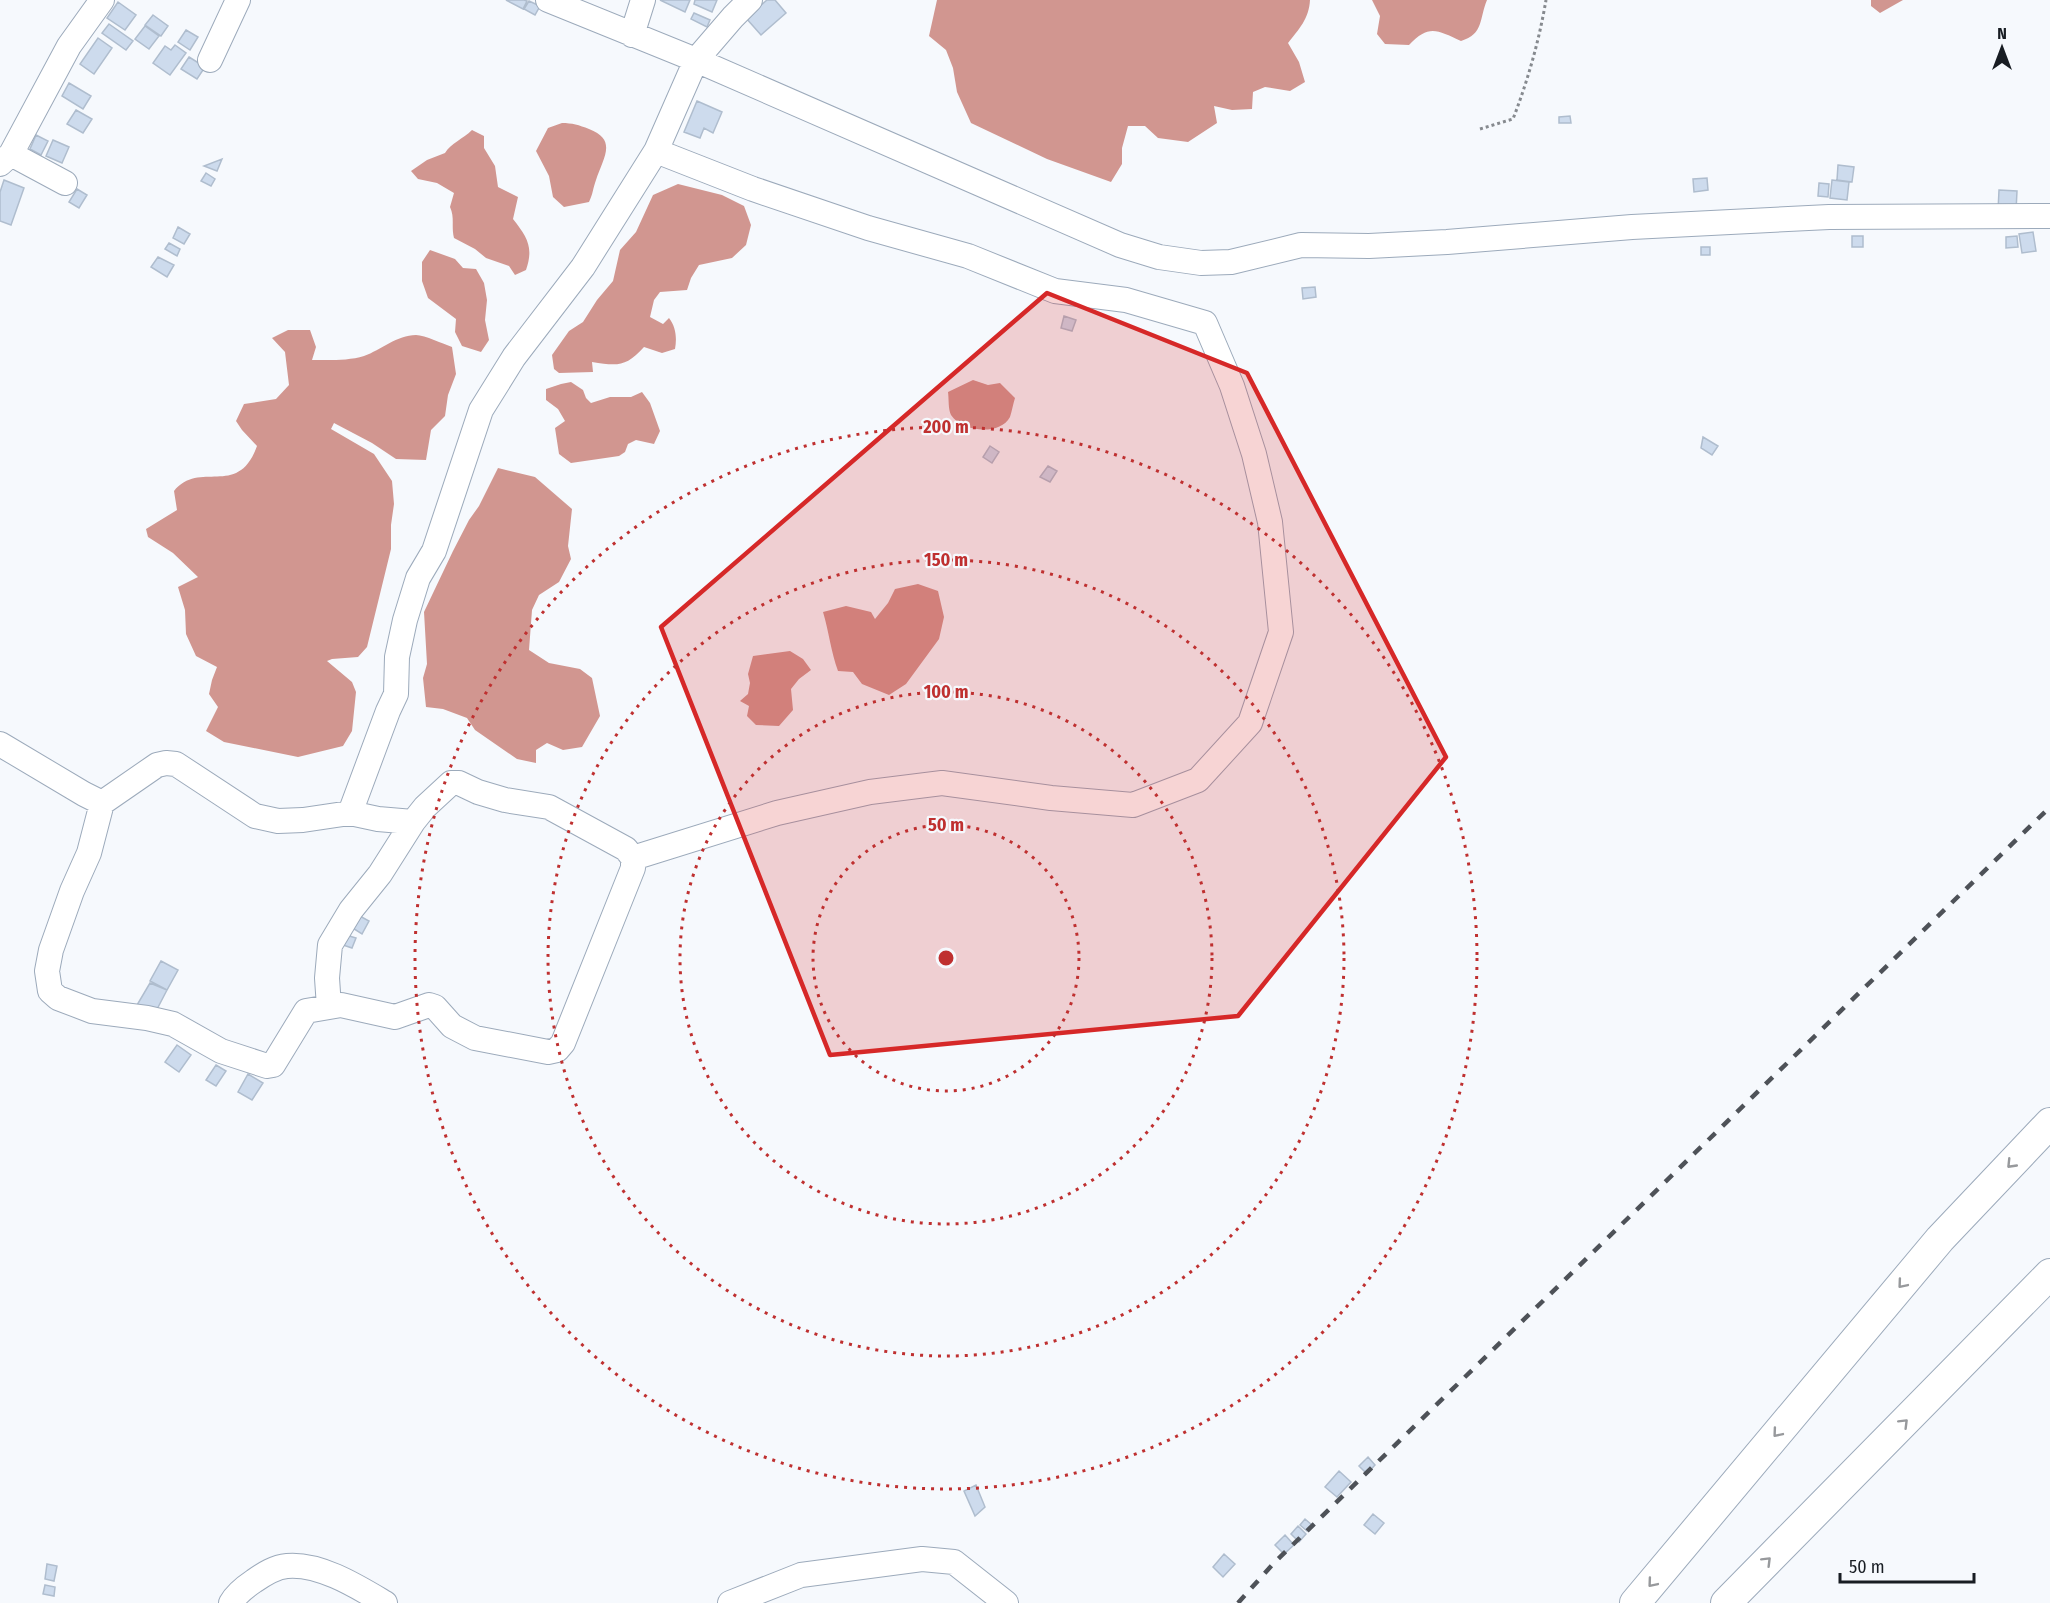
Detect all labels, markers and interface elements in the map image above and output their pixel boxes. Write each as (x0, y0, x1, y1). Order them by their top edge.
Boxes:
north arrow (1972, 18, 2032, 78)
text: N (1997, 24, 2007, 43)
text: 200 m (922, 416, 969, 438)
text: 150 m (924, 549, 968, 571)
text: 100 m (924, 681, 968, 703)
text: 50 m (928, 814, 964, 836)
centre of rings (936, 948, 956, 968)
one-way arrow (2007, 1157, 2018, 1167)
one-way arrow (1898, 1277, 1909, 1288)
one-way arrow (1896, 1419, 1907, 1430)
one-way arrow (1773, 1427, 1784, 1438)
scale bar (1840, 1546, 1974, 1584)
text: 50 m (1849, 1556, 1885, 1578)
one-way arrow (1759, 1558, 1770, 1569)
one-way arrow (1648, 1576, 1659, 1587)

